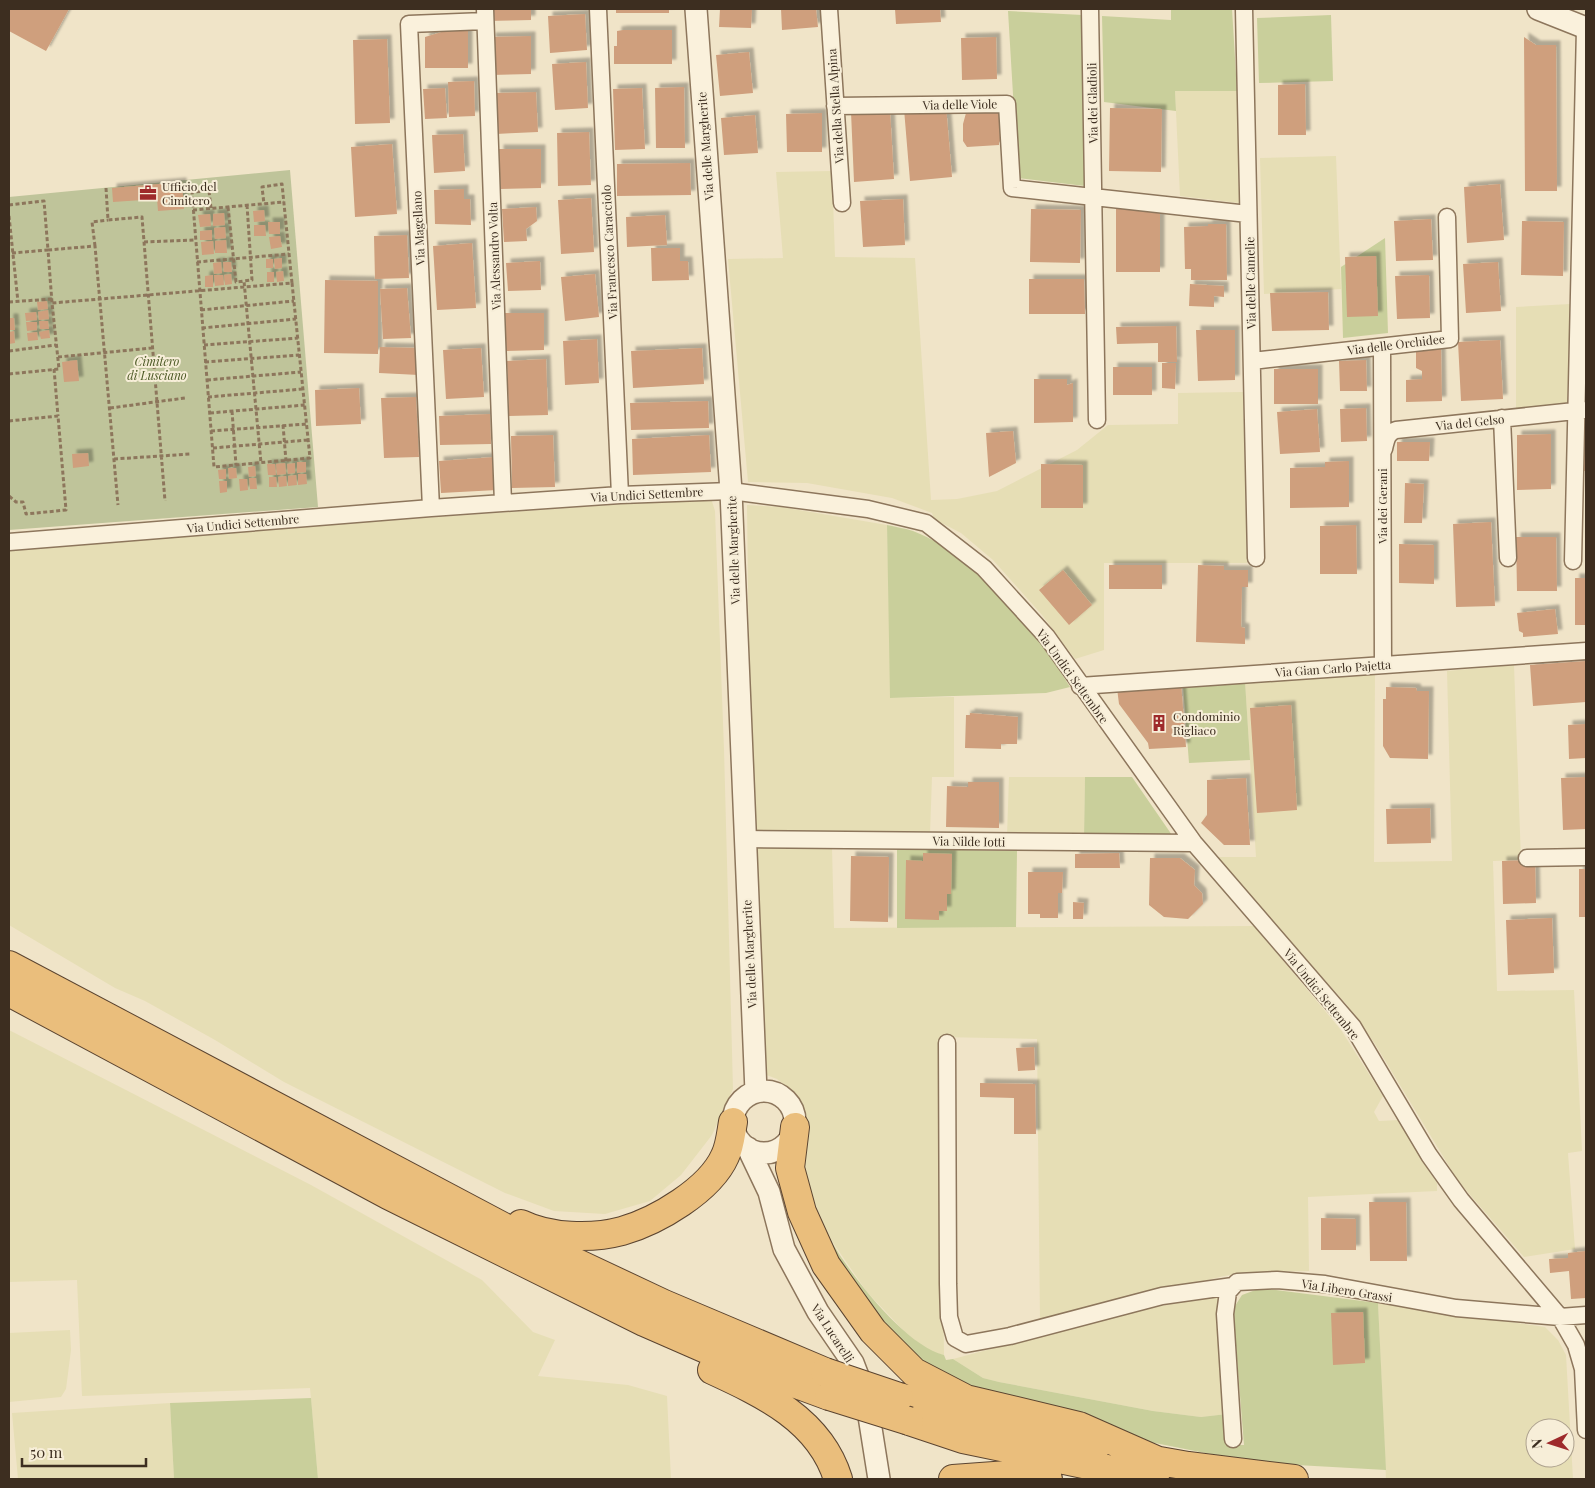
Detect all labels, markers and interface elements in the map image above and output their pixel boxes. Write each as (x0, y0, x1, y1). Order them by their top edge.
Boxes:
street label: Via della Stella Alpina (823, 48, 847, 165)
street label: Via dei Gladioli (1083, 62, 1101, 145)
street label: Via delle Margherite (693, 91, 717, 202)
street label: Via delle Viole (922, 95, 997, 113)
place label: Ufficio del Cimitero (162, 178, 217, 208)
office icon: Ufficio del Cimitero (138, 183, 158, 203)
street label: Via Francesco Caracciolo (597, 184, 621, 321)
street label: Via Magellano (408, 190, 428, 267)
street label: Via Alessandro Volta (484, 202, 504, 311)
street label: Via delle Camelie (1241, 237, 1259, 330)
street label: Via delle Orchidee (1345, 330, 1446, 358)
park label: Cimitero di Lusciano (127, 353, 187, 383)
street label: Via del Gelso (1434, 410, 1506, 434)
street label: Via dei Gerani (1374, 468, 1390, 545)
street label: Via Undici Settembre (589, 483, 704, 505)
street label: Via delle Margherite (723, 495, 743, 606)
street label: Via Undici Settembre (185, 510, 300, 536)
street label: Via Undici Settembre (1033, 625, 1113, 726)
street label: Via Gian Carlo Pajetta (1274, 656, 1391, 680)
place label: Condominio Rigliaco (1173, 708, 1240, 738)
building icon: Condominio Rigliaco (1149, 713, 1169, 733)
street label: Via Nilde Iotti (932, 832, 1006, 850)
street label: Via delle Margherite (738, 899, 760, 1010)
street label: Via Undici Settembre (1280, 944, 1364, 1043)
street label: Via Libero Grassi (1300, 1275, 1394, 1305)
street label: Via Lucarelli (808, 1300, 858, 1366)
north arrow (1525, 1418, 1575, 1468)
scale bar (22, 1436, 146, 1468)
text: N (1527, 1438, 1546, 1450)
text: 50 m (30, 1442, 63, 1462)

